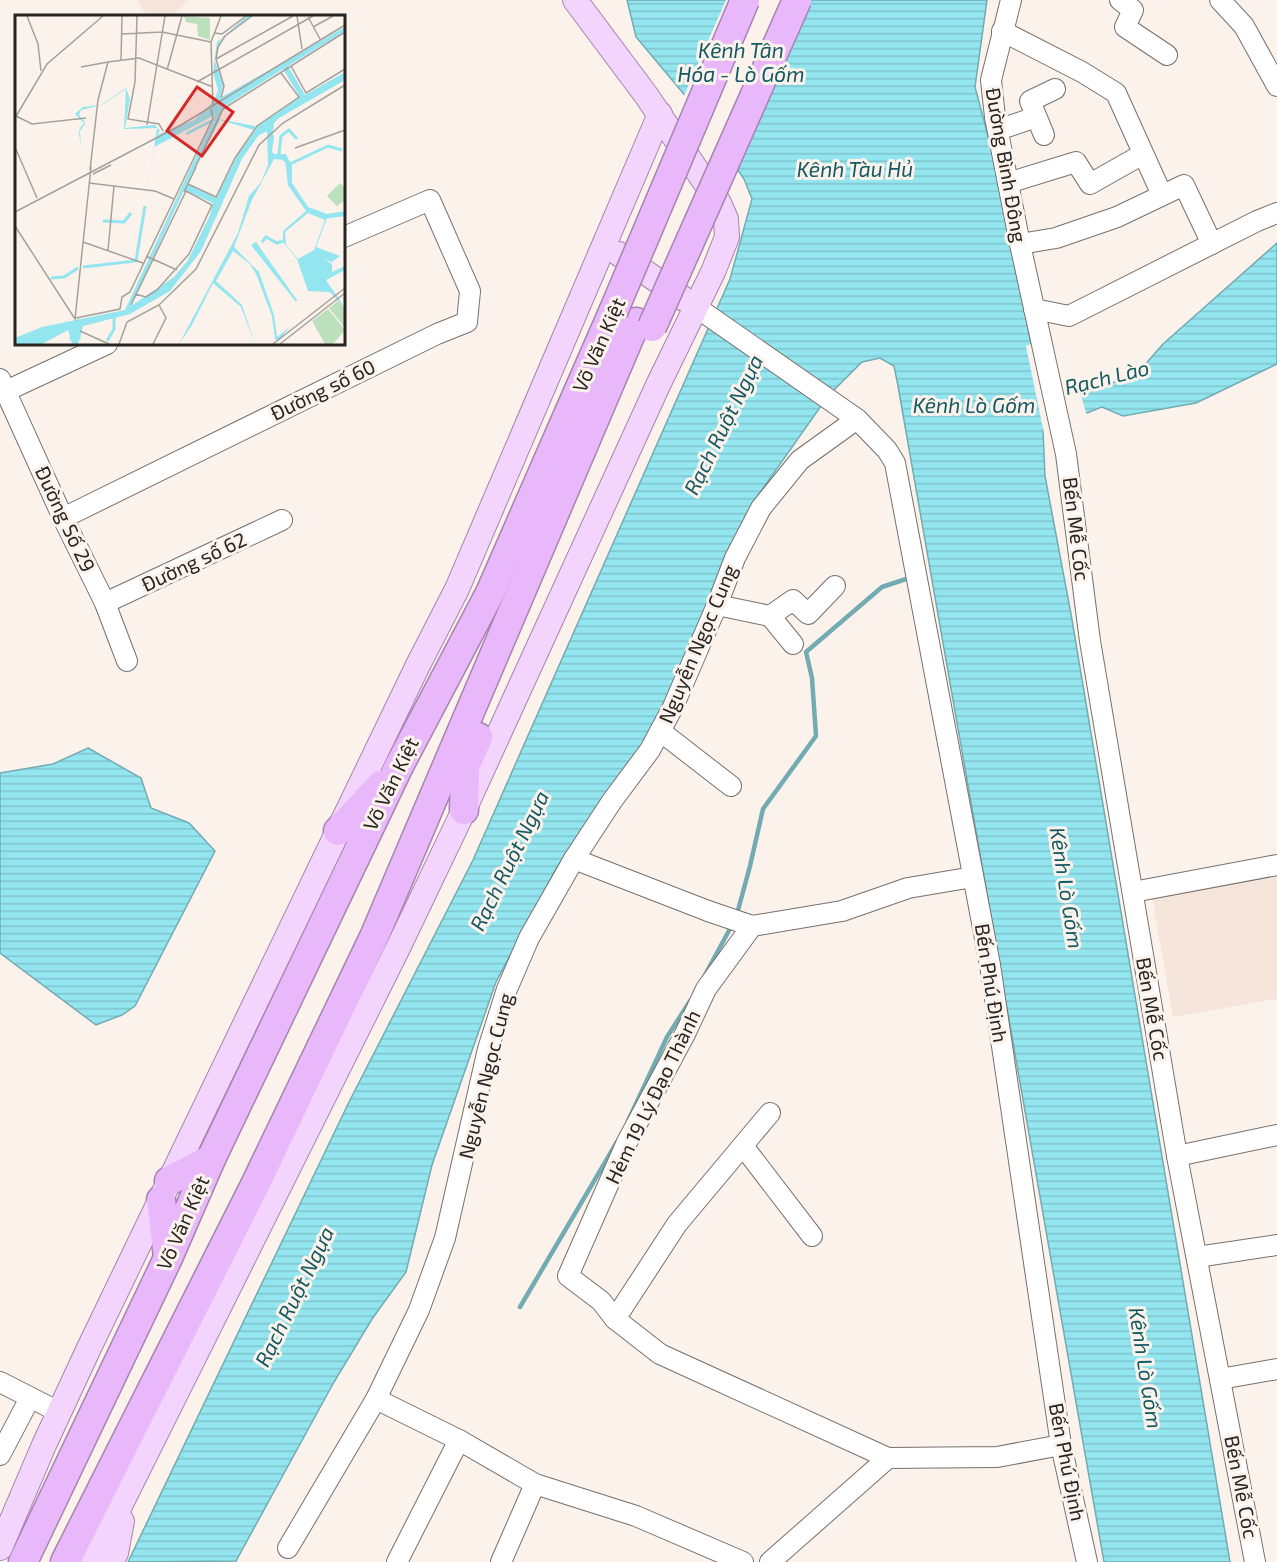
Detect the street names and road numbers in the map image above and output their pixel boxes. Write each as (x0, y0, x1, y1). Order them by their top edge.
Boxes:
street label: Đường Bình Đông (982, 86, 1032, 244)
street label: Võ Văn Kiệt (567, 293, 630, 395)
street label: Đường số 60 (266, 353, 379, 425)
street label: Đường Số 29 (31, 462, 101, 575)
street label: Bến Mễ Cốc (1059, 476, 1095, 582)
street label: Đường số 62 (137, 526, 250, 596)
street label: Nguyễn Ngọc Cung (653, 561, 741, 727)
street label: Võ Văn Kiệt (357, 733, 423, 834)
street label: Bến Phú Định (971, 922, 1013, 1044)
street label: Bến Mễ Cốc (1132, 955, 1174, 1063)
street label: Nguyễn Ngọc Cung (453, 990, 517, 1161)
street label: Hẻm 19 Lý Đạo Thành (600, 1006, 705, 1187)
street label: Võ Văn Kiệt (151, 1171, 214, 1273)
street label: Bến Phú Định (1045, 1401, 1091, 1523)
street label: Bến Mễ Cốc (1220, 1433, 1264, 1541)

